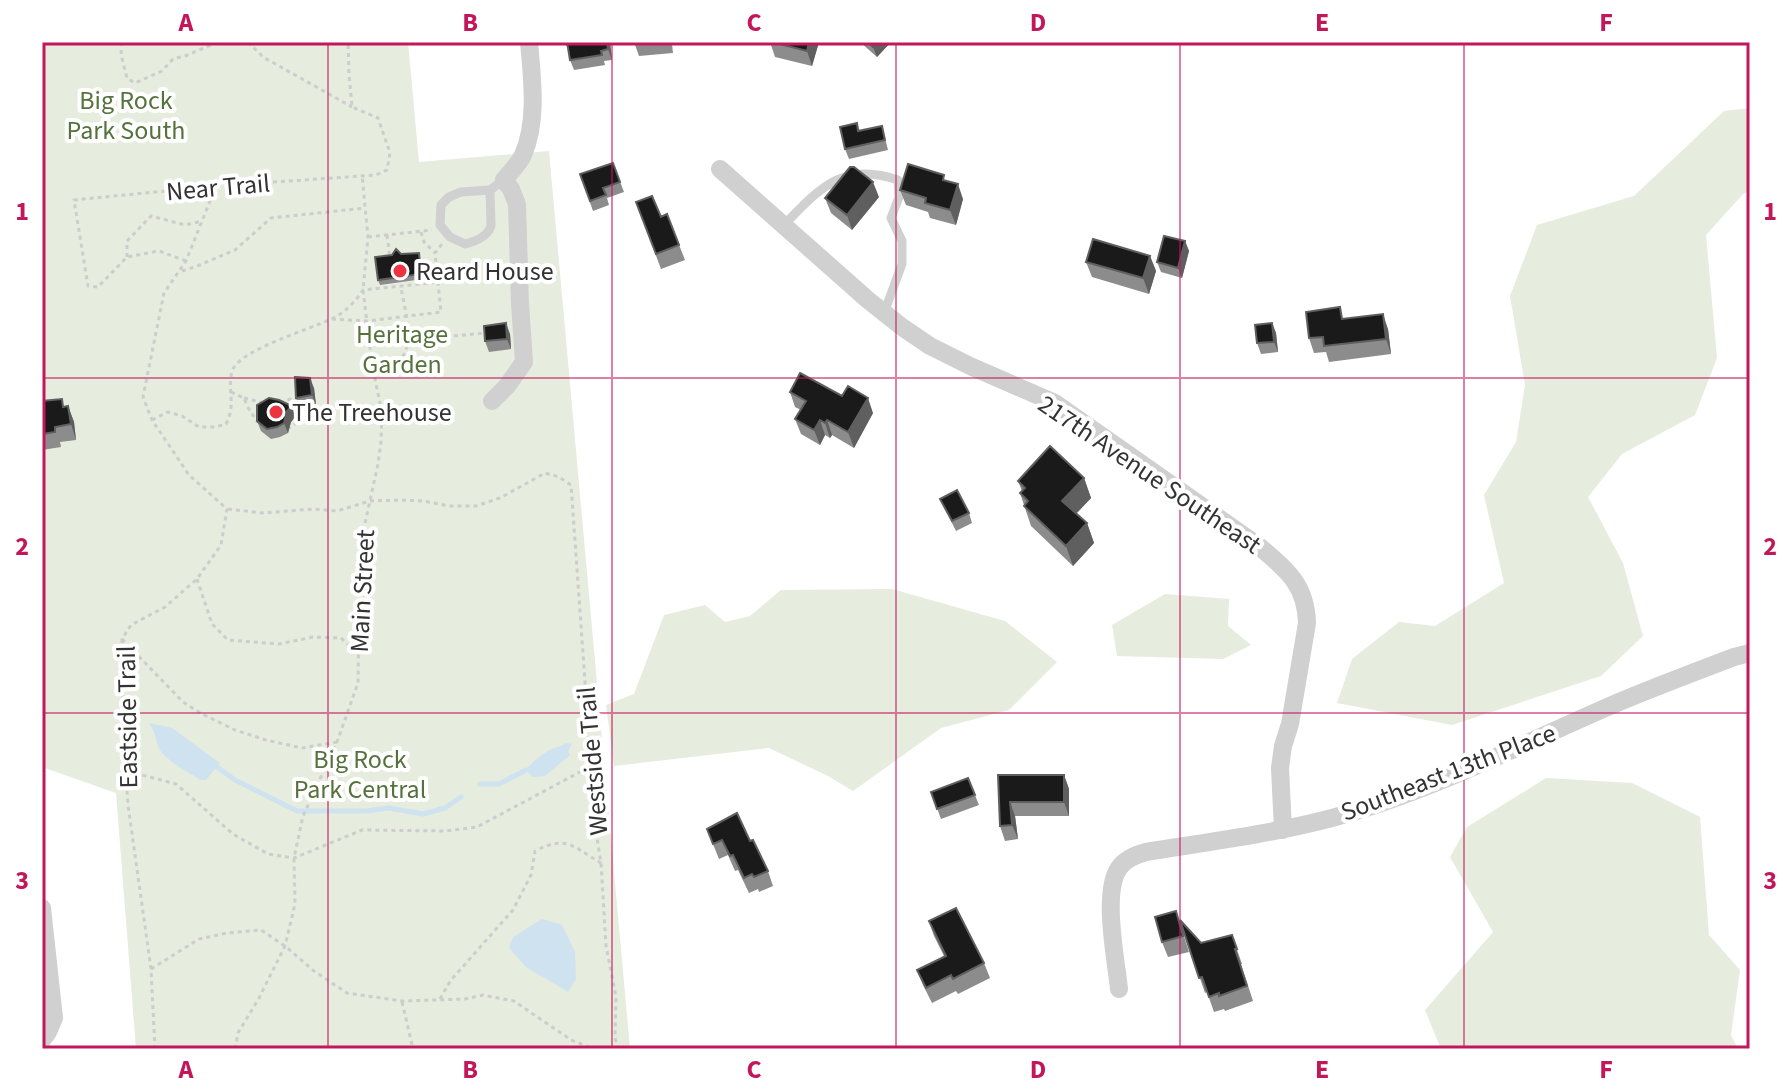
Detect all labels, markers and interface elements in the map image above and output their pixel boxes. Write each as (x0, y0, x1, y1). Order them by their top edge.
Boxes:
text: A (178, 4, 195, 41)
text: B (462, 4, 478, 41)
text: C (746, 4, 762, 41)
text: D (1030, 4, 1046, 41)
text: E (1315, 4, 1329, 41)
text: F (1599, 4, 1613, 41)
park label: Big Rock Park South (67, 82, 185, 149)
street label: Near Trail (165, 165, 271, 210)
text: 1 (15, 193, 29, 230)
text: 1 (1763, 193, 1777, 230)
place label: Reard House (416, 253, 554, 290)
marker: Reard House (391, 262, 409, 280)
park label: Heritage Garden (356, 316, 448, 383)
street label: 217th Avenue Southeast (1031, 386, 1269, 563)
place label: The Treehouse (292, 394, 452, 431)
marker: The Treehouse (267, 403, 285, 421)
text: 2 (15, 528, 29, 565)
street label: Main Street (341, 528, 384, 653)
text: 2 (1763, 528, 1777, 565)
street label: Eastside Trail (108, 645, 147, 789)
street label: Westside Trail (568, 685, 617, 837)
street label: Southeast 13th Place (1335, 714, 1561, 831)
park label: Big Rock Park Central (294, 741, 426, 808)
text: 3 (15, 862, 29, 899)
text: 3 (1763, 862, 1777, 899)
text: A (178, 1051, 195, 1088)
text: B (462, 1051, 478, 1088)
text: C (746, 1051, 762, 1088)
text: D (1030, 1051, 1046, 1088)
text: E (1315, 1051, 1329, 1088)
text: F (1599, 1051, 1613, 1088)

